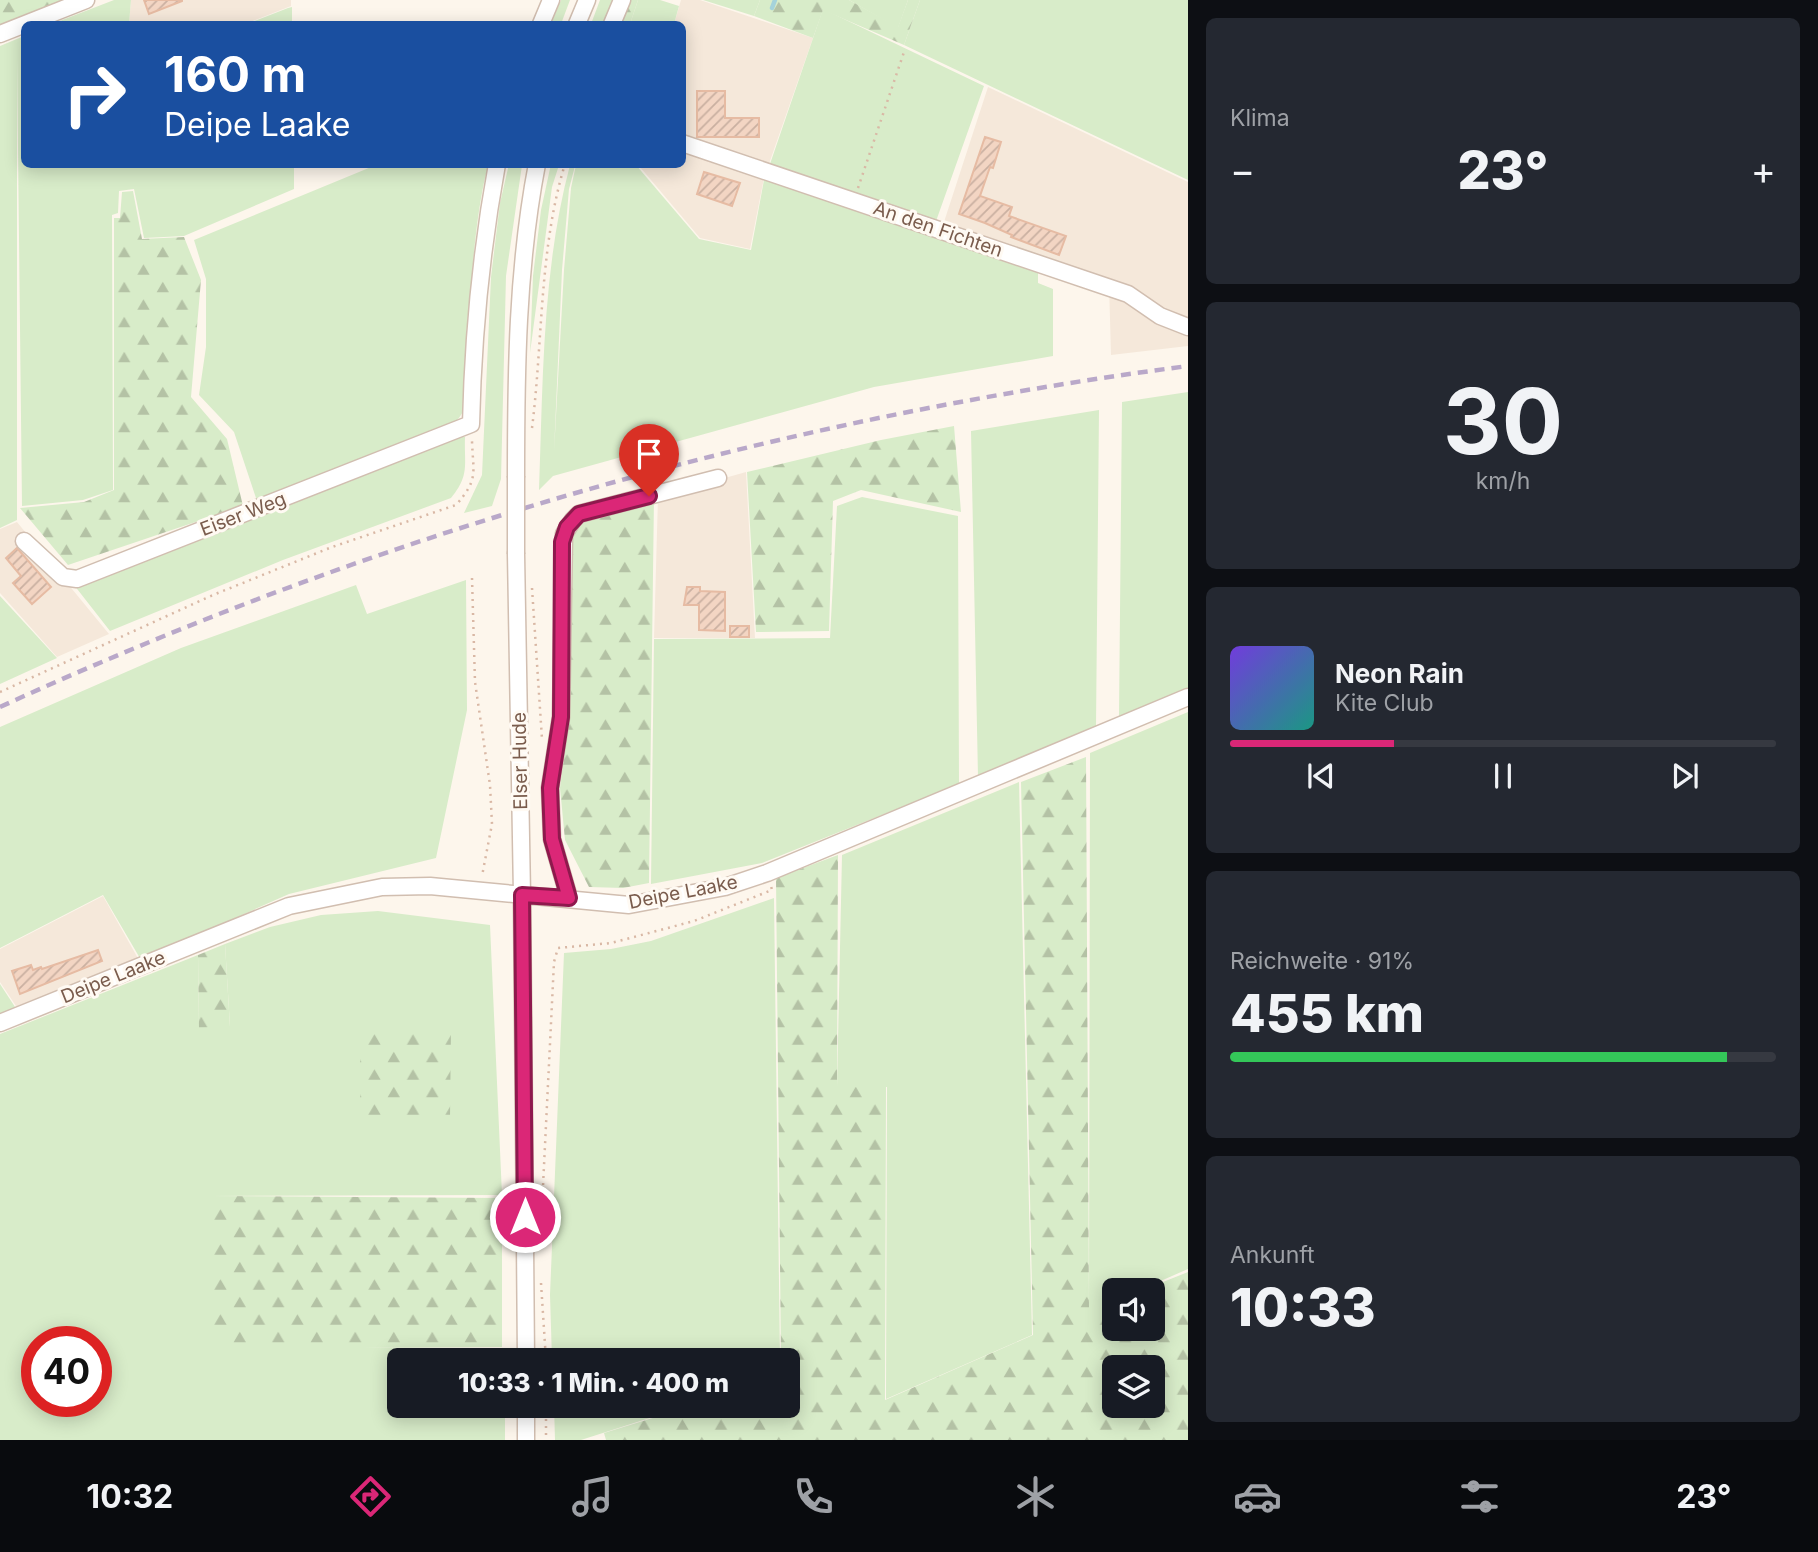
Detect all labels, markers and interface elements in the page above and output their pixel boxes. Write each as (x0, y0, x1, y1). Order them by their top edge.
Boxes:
text: 160 m (164, 45, 306, 104)
icon: right (49, 49, 140, 140)
text: Klima (1230, 104, 1290, 132)
text: Deipe Laake (164, 105, 350, 144)
text: 23° (1457, 139, 1549, 202)
text: − (1230, 147, 1255, 193)
text: + (1751, 147, 1776, 193)
street label: An den Fichten (870, 196, 1006, 262)
text: 30 (1443, 366, 1563, 476)
pin (619, 424, 679, 496)
icon: arrive (630, 435, 668, 473)
text: km/h (1476, 467, 1530, 495)
street label: Eiser Weg (197, 487, 289, 541)
text: Neon Rain (1335, 658, 1464, 689)
text: Kite Club (1335, 689, 1434, 717)
street label: Elser Hude (508, 712, 532, 810)
icon: previous (1302, 757, 1340, 795)
icon: pause (1484, 757, 1522, 795)
icon: next (1666, 757, 1704, 795)
street label: Deipe Laake (627, 870, 739, 914)
street label: Deipe Laake (57, 946, 169, 1008)
text: Reichweite · 91% (1230, 947, 1414, 975)
text: 455 km (1230, 982, 1424, 1045)
position arrow (488, 1180, 562, 1254)
text: Ankunft (1230, 1241, 1315, 1269)
text: 10:33 (1230, 1276, 1376, 1339)
map controls (1102, 1278, 1165, 1418)
button: sound (1102, 1278, 1165, 1341)
speed limit sign: 40 (21, 1326, 112, 1417)
button: layers (1102, 1355, 1165, 1418)
text: 10:33 · 1 Min. · 400 m (458, 1367, 729, 1398)
icon: directions (346, 1472, 395, 1521)
icon: music (568, 1472, 617, 1521)
icon: phone (789, 1472, 838, 1521)
icon: climate (1011, 1472, 1060, 1521)
icon: car (1233, 1472, 1282, 1521)
icon: filters (1455, 1472, 1504, 1521)
text: 10:32 (86, 1477, 173, 1516)
text: 23° (1676, 1477, 1732, 1516)

